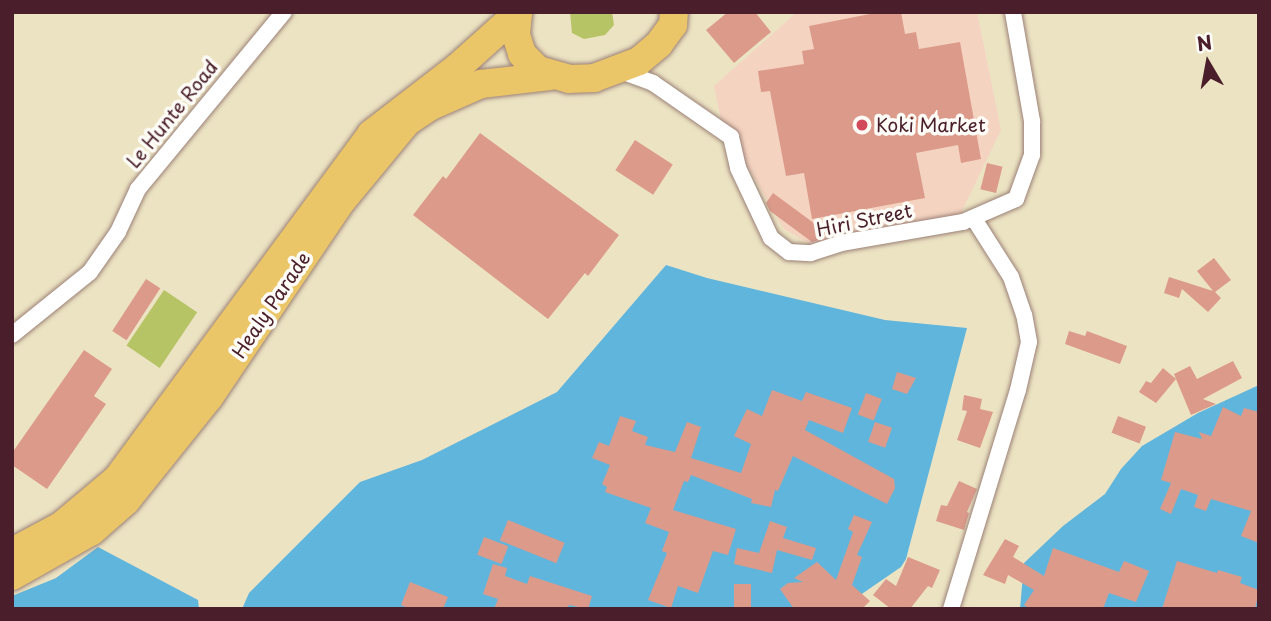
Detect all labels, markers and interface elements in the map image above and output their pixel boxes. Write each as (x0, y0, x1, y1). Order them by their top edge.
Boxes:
text: N (1195, 27, 1214, 57)
north arrow (1173, 28, 1243, 98)
street label: Le Hunte Road (121, 55, 223, 173)
place label: Koki Market (876, 114, 988, 136)
marker: Koki Market (854, 117, 870, 133)
street label: Hiri Street (814, 199, 914, 241)
street label: Healy Parade (228, 248, 314, 362)

